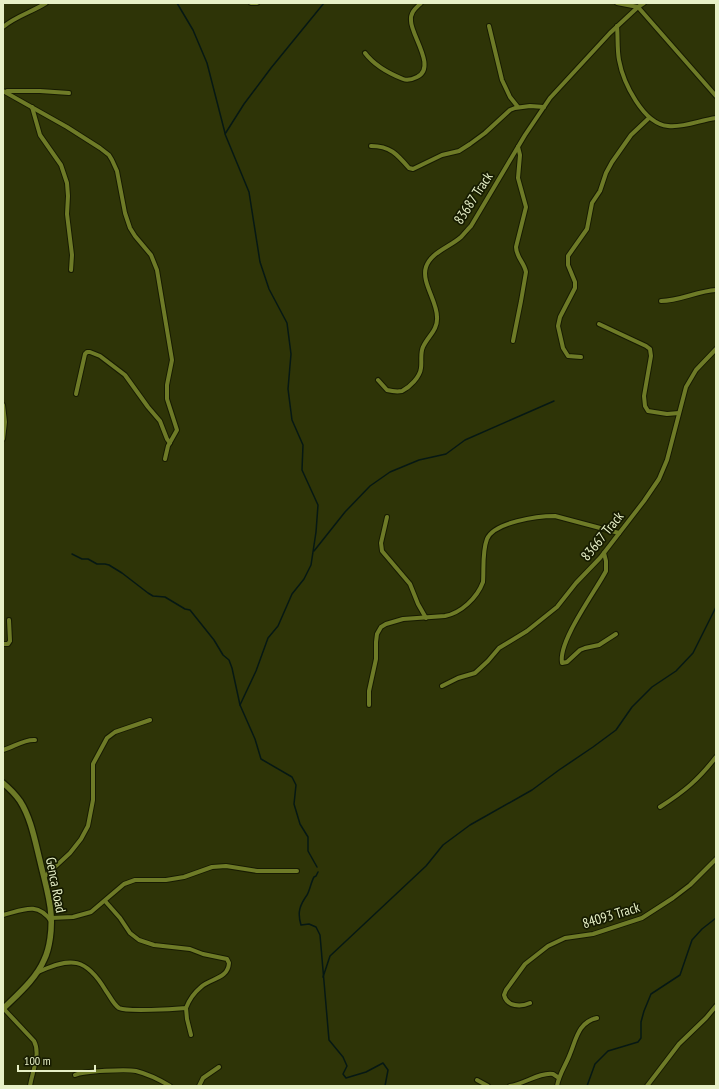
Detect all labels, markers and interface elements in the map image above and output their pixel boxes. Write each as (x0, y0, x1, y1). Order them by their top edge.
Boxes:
street label: 83687 Track (450, 168, 497, 227)
street label: 83667 Track (577, 507, 628, 564)
street label: Genca Road (42, 856, 70, 914)
street label: 84093 Track (580, 898, 642, 932)
scale bar (18, 1047, 95, 1073)
text: 100 m (24, 1053, 51, 1068)

